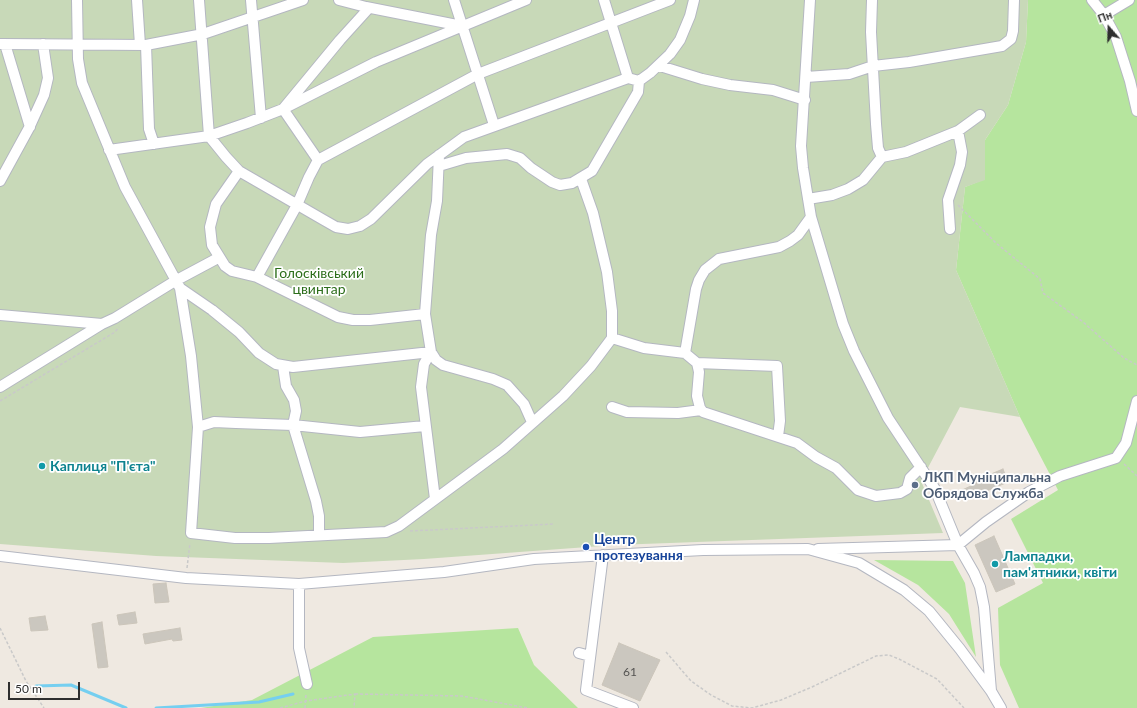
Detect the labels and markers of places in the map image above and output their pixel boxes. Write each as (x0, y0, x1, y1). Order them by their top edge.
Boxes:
place label: Каплиця "П'єта" (50, 458, 155, 474)
marker: Каплиця "П'єта" (37, 461, 47, 471)
place label: ЛКП Муніципальна Обрядова Служба (923, 469, 1051, 502)
marker: ЛКП Муніципальна Обрядова Служба (910, 480, 920, 490)
place label: Центр протезування (594, 531, 683, 564)
marker: Центр протезування (581, 542, 591, 552)
place label: Лампадки, пам'ятники, квіти (1003, 548, 1117, 580)
marker: Лампадки, пам'ятники, квіти (990, 559, 1000, 569)

